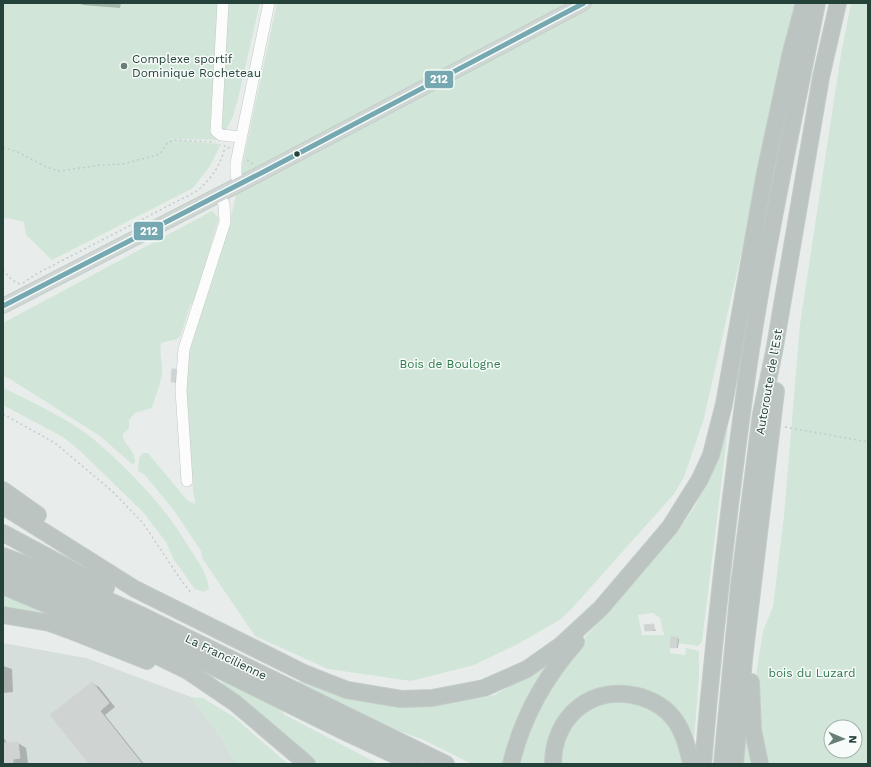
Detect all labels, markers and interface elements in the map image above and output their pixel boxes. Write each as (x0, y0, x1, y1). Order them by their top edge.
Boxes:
place label: Complexe sportif Dominique Rocheteau (132, 52, 261, 80)
marker: Complexe sportif Dominique Rocheteau (119, 61, 129, 71)
line badge: 212 (424, 70, 454, 89)
text: 212 (430, 73, 448, 86)
unlabelled marker (292, 149, 302, 159)
line badge: 212 (133, 221, 164, 241)
text: 212 (140, 225, 158, 238)
street label: Autoroute de l’Est (753, 328, 785, 436)
park label: Bois de Boulogne (399, 357, 501, 371)
street label: La Francilienne (183, 631, 269, 683)
park label: bois du Luzard (768, 666, 856, 680)
north arrow (823, 719, 863, 759)
text: N (846, 735, 859, 744)

